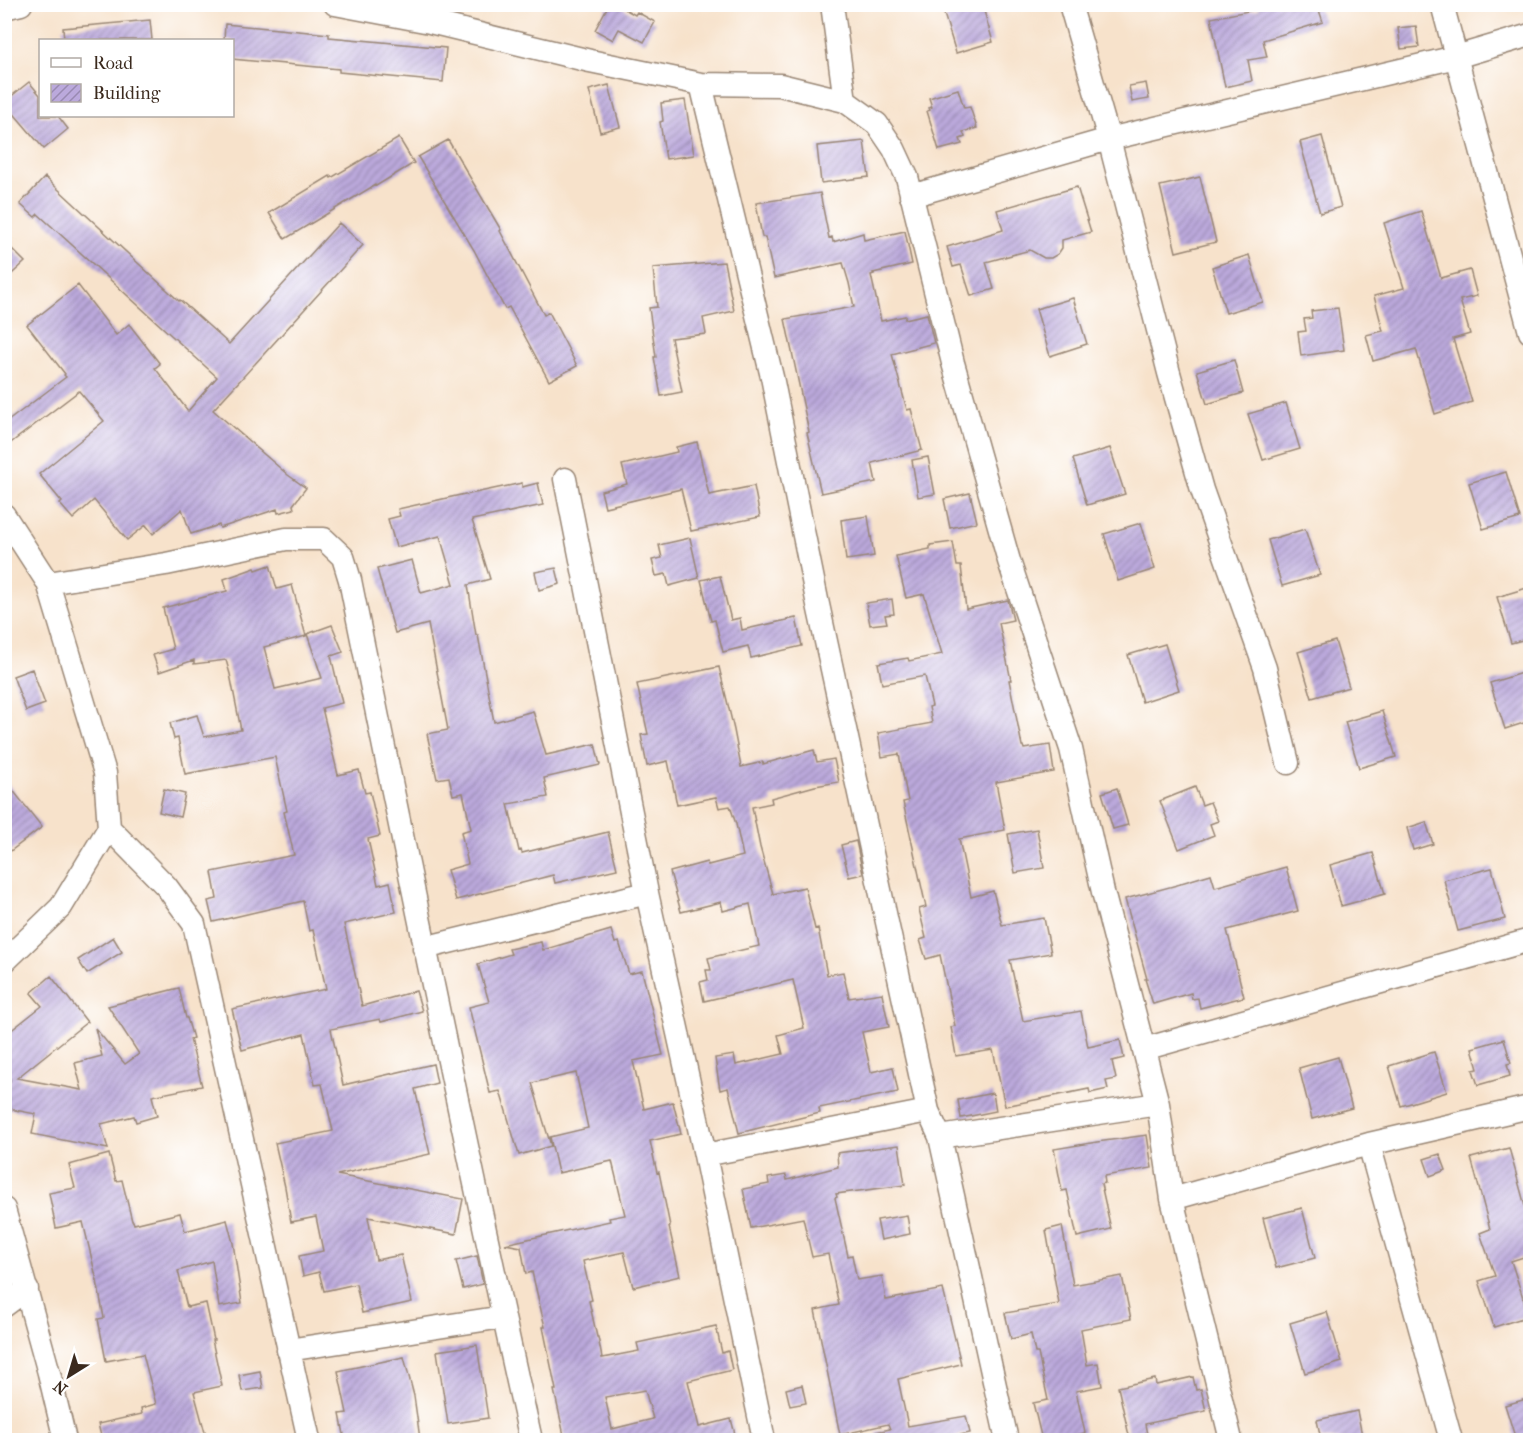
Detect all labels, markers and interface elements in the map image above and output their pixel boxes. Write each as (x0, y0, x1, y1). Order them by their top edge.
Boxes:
legend (39, 39, 234, 117)
text: Road (93, 53, 133, 74)
text: Building (93, 83, 161, 104)
north arrow (39, 1346, 99, 1406)
text: N (49, 1376, 71, 1399)

